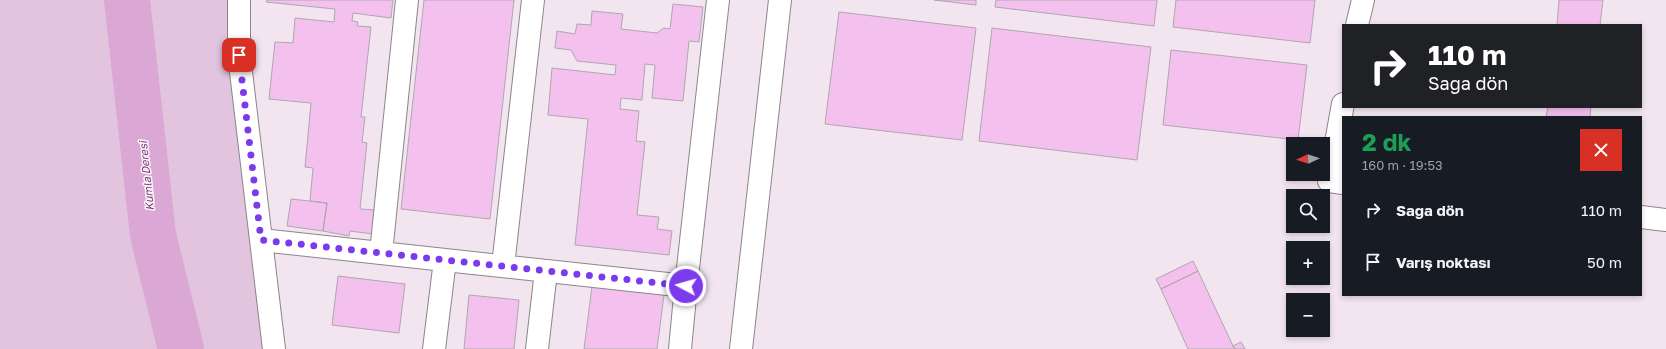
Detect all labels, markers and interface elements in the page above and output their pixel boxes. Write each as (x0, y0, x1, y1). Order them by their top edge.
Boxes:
pin (222, 38, 256, 72)
text: 110 m (1428, 38, 1507, 71)
icon: right (1362, 40, 1414, 92)
icon: arrive (228, 44, 250, 66)
text: Sağa dön (1428, 72, 1508, 94)
text: 2 dk (1362, 127, 1411, 156)
button: close (1580, 129, 1622, 171)
north arrow (1286, 137, 1330, 181)
map controls (1286, 137, 1330, 337)
water label: Kumla Deresi (136, 139, 156, 211)
text: 160 m · 19:53 (1362, 157, 1443, 173)
button: search (1286, 189, 1330, 233)
icon: right (1362, 199, 1384, 221)
text: Sağa dön (1396, 201, 1464, 219)
text: 110 m (1581, 201, 1622, 219)
button: + (1286, 241, 1330, 285)
icon: arrive (1362, 251, 1384, 273)
text: Varış noktası (1396, 253, 1491, 271)
text: 50 m (1587, 253, 1622, 271)
position arrow (665, 265, 707, 307)
button: − (1286, 293, 1330, 337)

